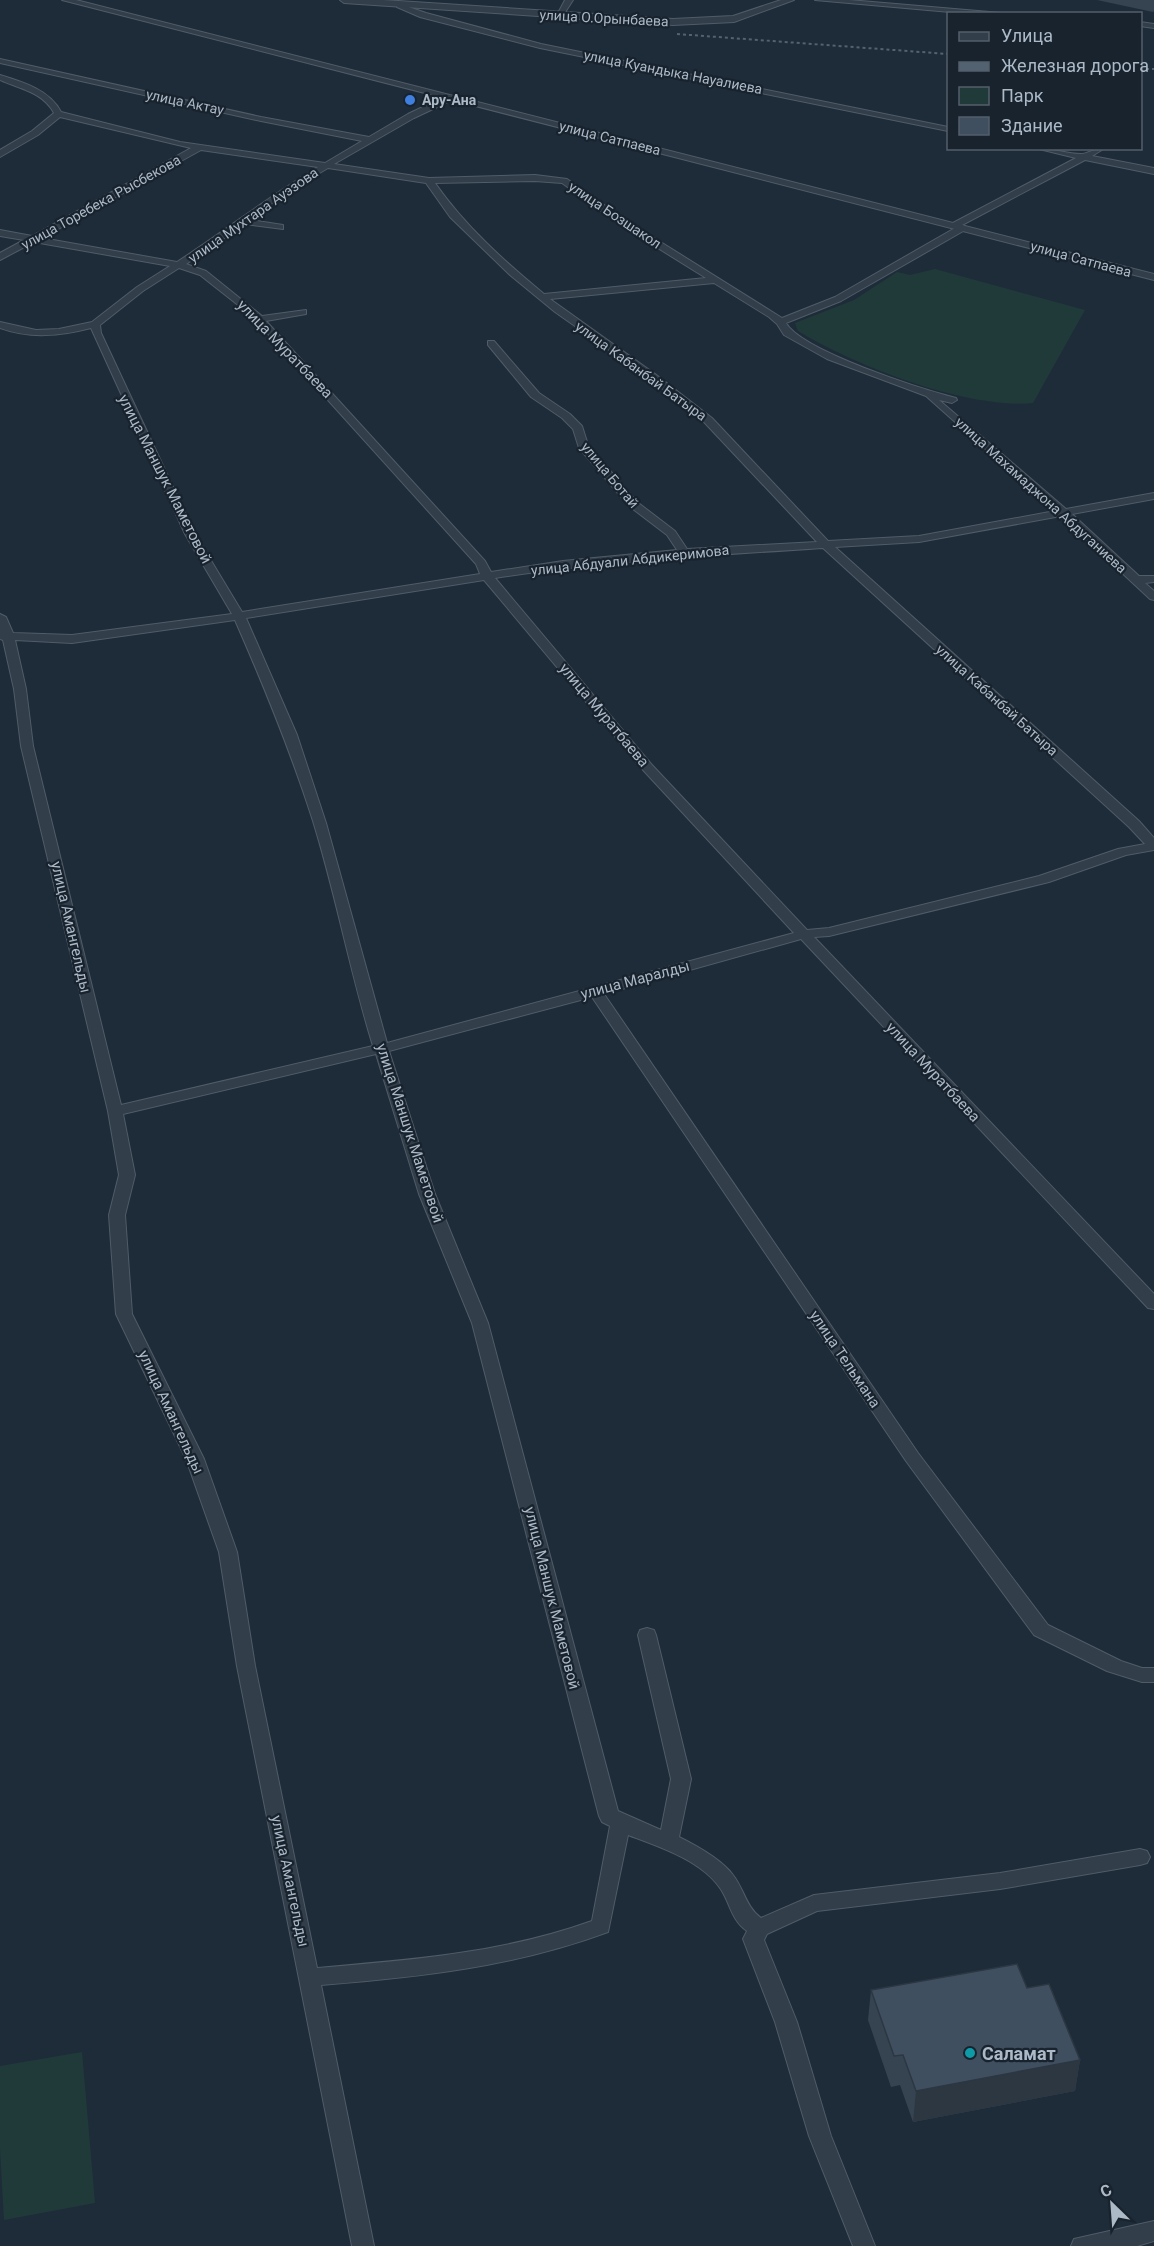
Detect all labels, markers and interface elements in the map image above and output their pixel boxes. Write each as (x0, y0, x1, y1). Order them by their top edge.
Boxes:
street label: улица О.Орынбаева (539, 7, 669, 29)
legend (947, 12, 1142, 150)
text: Улица (1001, 25, 1053, 46)
street label: улица Куандыка Науалиева (582, 47, 764, 97)
text: Железная дорога (1001, 55, 1149, 76)
text: Парк (1001, 85, 1044, 106)
street label: улица Актау (145, 86, 226, 118)
place label: Ару-Ана (422, 92, 477, 108)
marker: Ару-Ана (403, 93, 417, 107)
text: Здание (1001, 115, 1063, 136)
street label: улица Сатпаева (558, 118, 662, 158)
street label: улица Торебека Рысбекова (19, 151, 183, 253)
street label: улица Мухтара Ауэзова (185, 164, 321, 266)
street label: улица Бозшакол (566, 178, 664, 252)
street label: улица Сатпаева (1029, 238, 1133, 280)
street label: улица Муратбаева (233, 296, 337, 402)
street label: улица Кабанбай Батыра (572, 318, 710, 424)
street label: улица Маншук Маметовой (114, 391, 216, 567)
street label: улица Махамаджона Абдуганиева (952, 414, 1130, 576)
street label: улица Ботай (578, 439, 642, 511)
street label: улица Абдуали Абдикеримова (530, 542, 730, 578)
street label: улица Кабанбай Батыра (933, 641, 1061, 759)
street label: улица Муратбаева (555, 659, 653, 771)
street label: улица Амангельды (47, 860, 95, 994)
street label: улица Маралды (579, 957, 691, 1003)
street label: улица Муратбаева (882, 1018, 984, 1126)
street label: улица Маншук Маметовой (372, 1041, 448, 1225)
street label: улица Тельмана (806, 1307, 884, 1411)
street label: улица Амангельды (134, 1347, 208, 1477)
street label: улица Маншук Маметовой (521, 1505, 583, 1691)
street label: улица Амангельды (267, 1813, 313, 1949)
place label: Саламат (982, 2043, 1056, 2064)
marker: Саламат (963, 2046, 977, 2060)
north arrow (1082, 2174, 1142, 2234)
text: С (1097, 2180, 1115, 2202)

